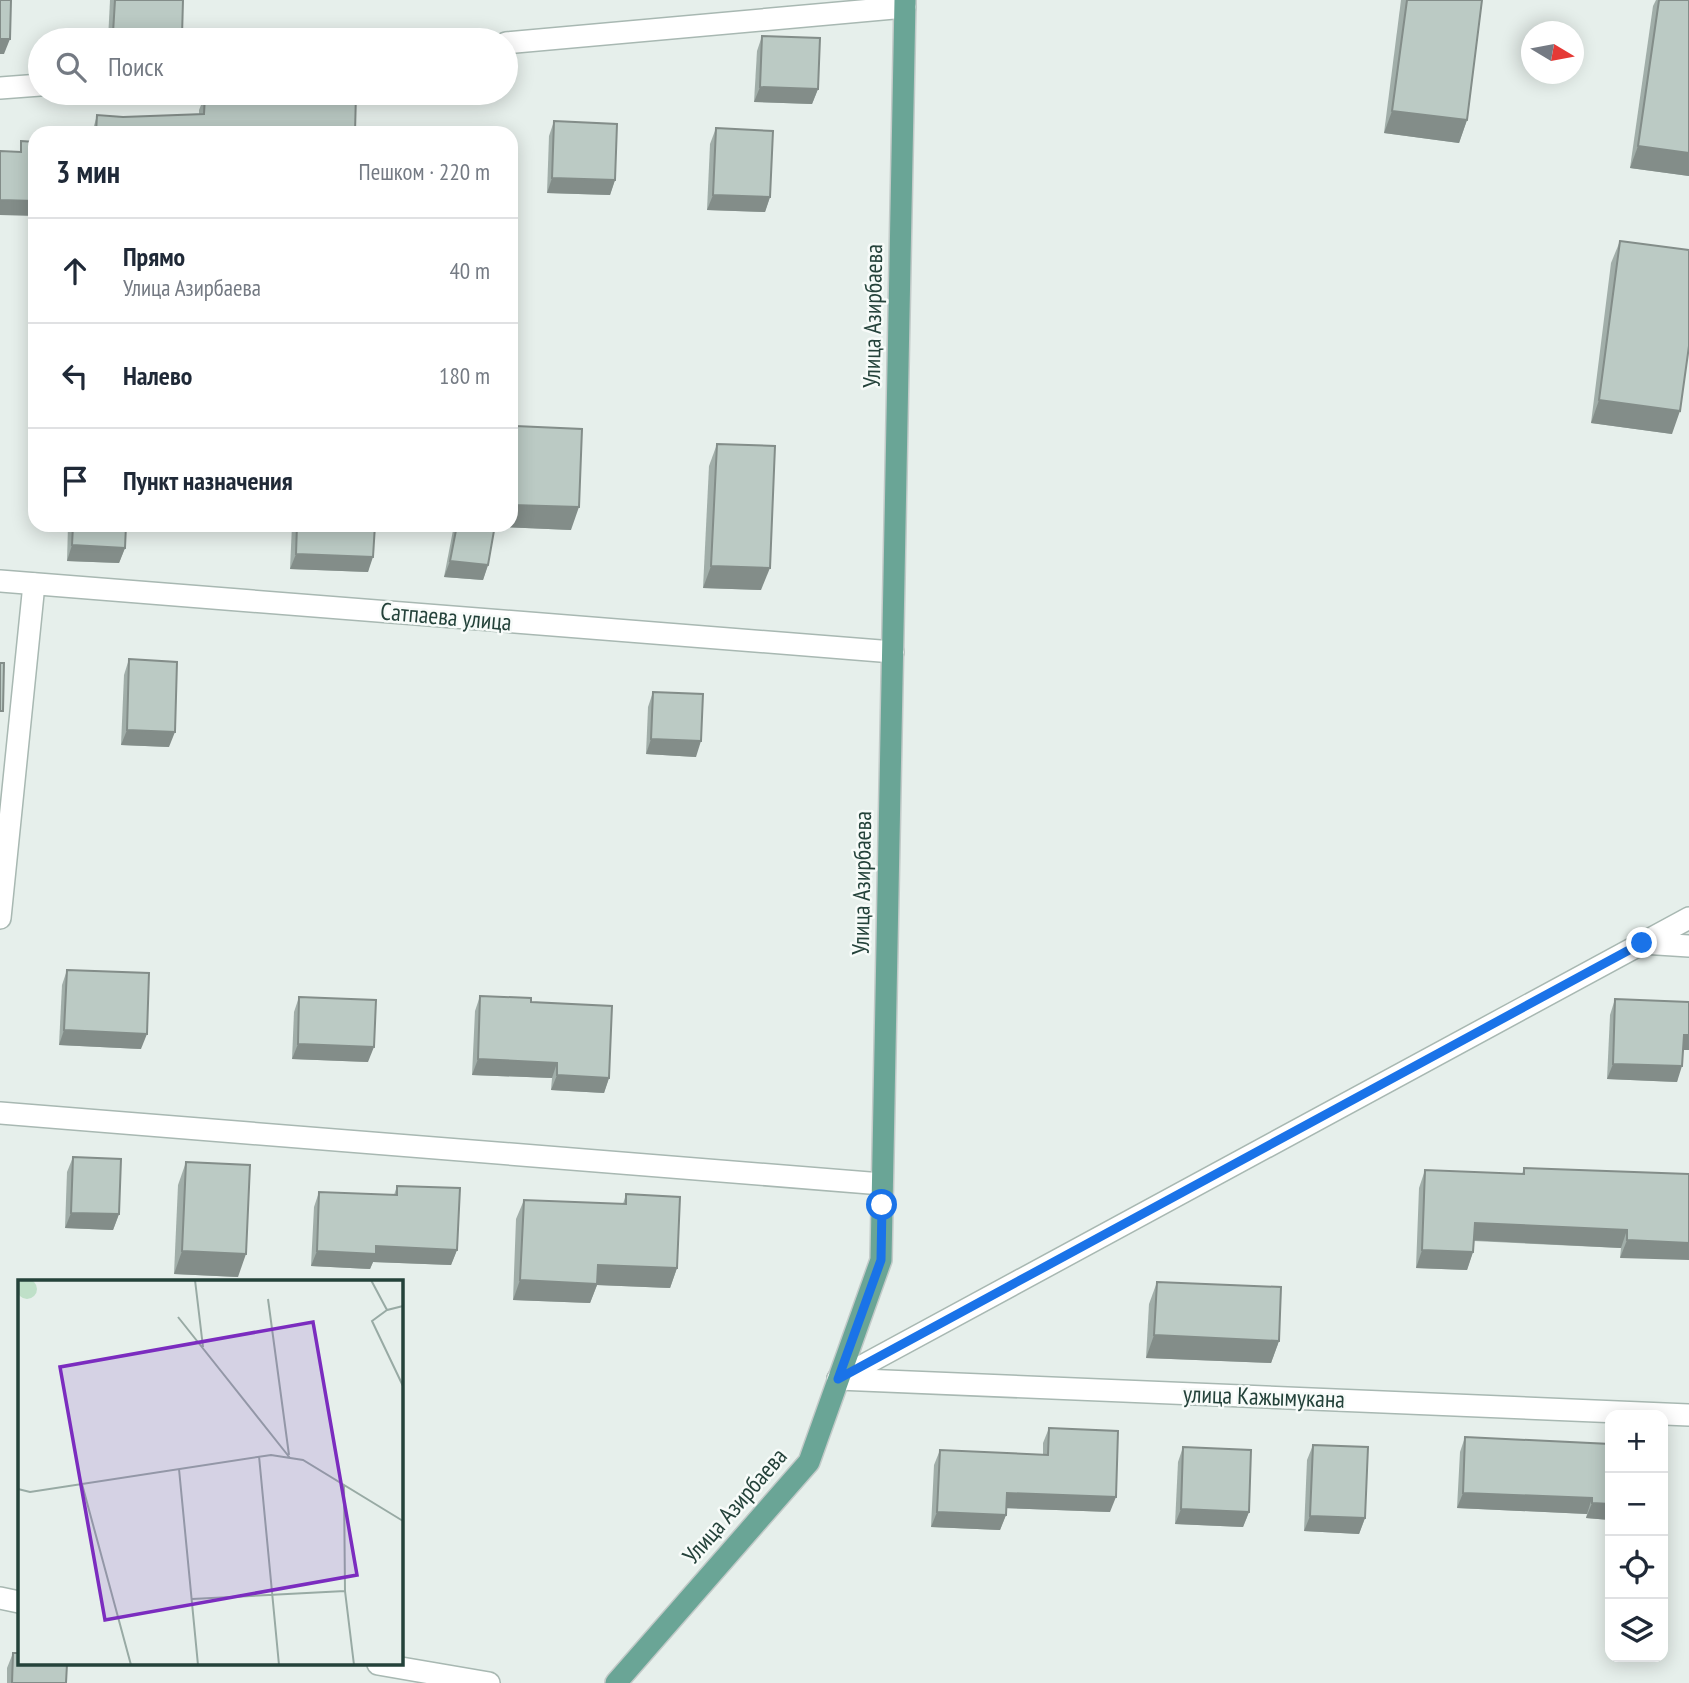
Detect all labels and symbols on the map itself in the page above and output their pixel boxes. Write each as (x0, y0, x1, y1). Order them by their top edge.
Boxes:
north arrow (1521, 21, 1584, 84)
street label: Улица Азирбаева (856, 244, 889, 388)
street label: Сатпаева улица (379, 595, 513, 638)
street label: Улица Азирбаева (845, 811, 878, 955)
route end (1626, 927, 1657, 958)
route start (866, 1189, 897, 1220)
inset map (18, 1280, 402, 1666)
street label: улица Кажымукана (1183, 1378, 1346, 1415)
street label: Улица Азирбаева (676, 1441, 794, 1570)

